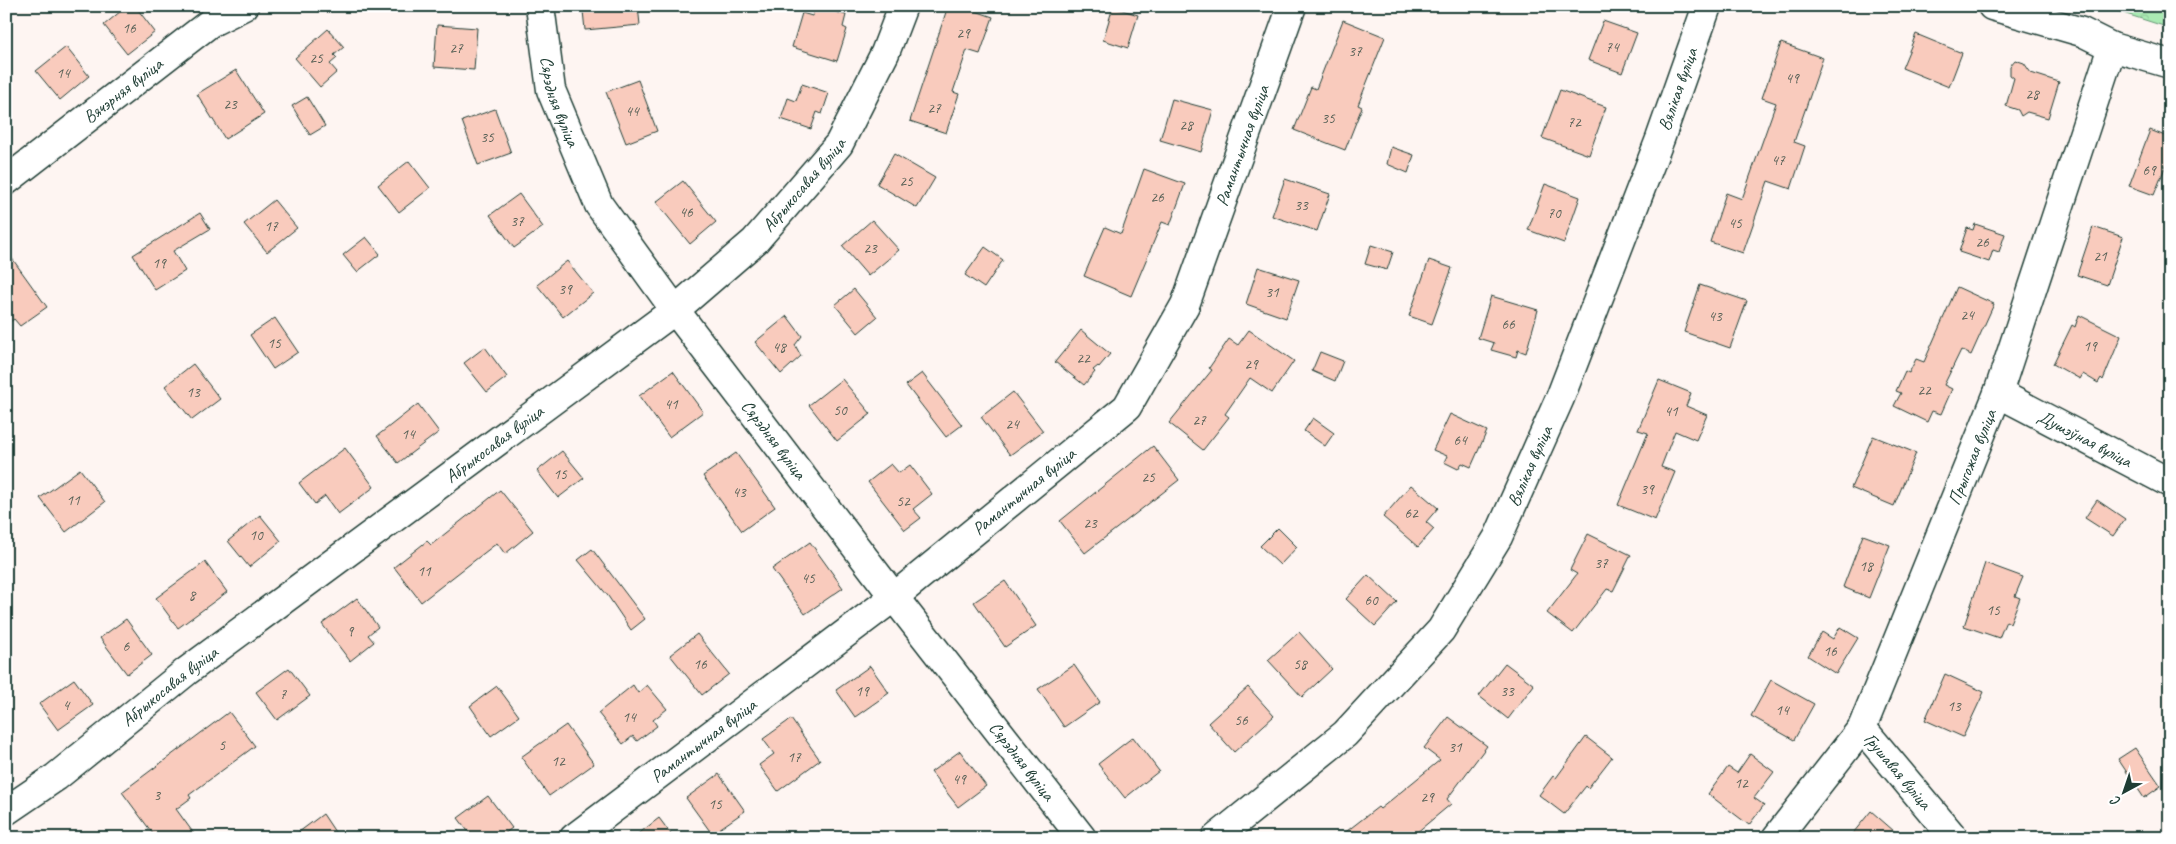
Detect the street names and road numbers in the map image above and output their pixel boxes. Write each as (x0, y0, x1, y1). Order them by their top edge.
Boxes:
street label: Вялікая вуліца (1653, 44, 1703, 133)
street label: Вячэрняя вуліца (79, 52, 168, 128)
street label: Сярэдняя вуліца (536, 55, 585, 151)
street label: Рамантычная вуліца (1210, 81, 1274, 209)
street label: Абрыкосавая вуліца (757, 134, 851, 236)
street label: Сярэдняя вуліца (737, 395, 812, 485)
street label: Абрыкосавая вуліца (441, 400, 549, 487)
street label: Прыгожая вуліца (1943, 405, 2002, 508)
street label: Душэўная вуліца (2034, 405, 2137, 473)
street label: Вялікая вуліца (1502, 421, 1558, 510)
street label: Рамантычная вуліца (968, 442, 1081, 540)
street label: Абрыкосавая вуліца (117, 640, 223, 731)
street label: Рамантычная вуліца (646, 693, 762, 787)
street label: Сярэдняя вуліца (984, 717, 1060, 806)
street label: Грушавая вуліца (1860, 728, 1937, 815)

